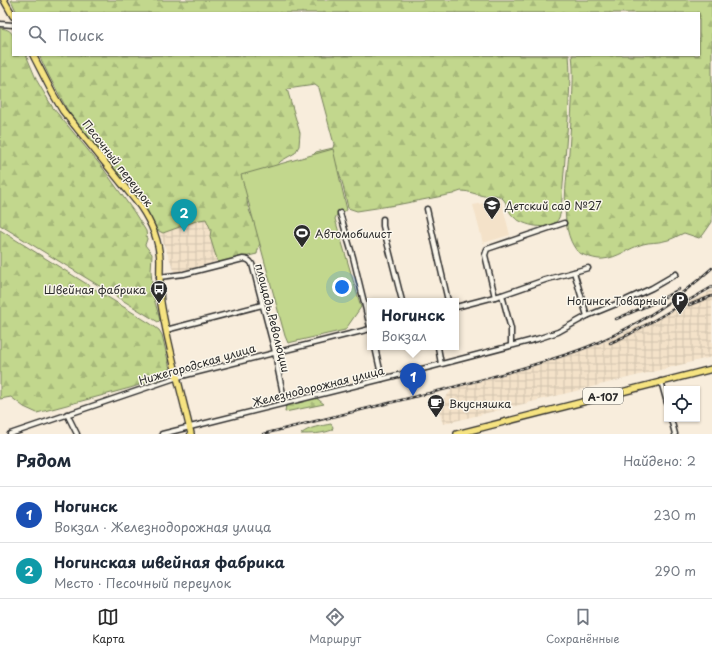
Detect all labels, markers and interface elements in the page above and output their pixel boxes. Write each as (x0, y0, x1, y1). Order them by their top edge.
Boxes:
search box (12, 12, 700, 56)
icon: search (26, 23, 48, 45)
text: Поиск (58, 23, 104, 46)
street label: Песочный переулок (79, 116, 158, 210)
school or university icon: Детский сад №27 (482, 195, 502, 220)
place label: Детский сад №27 (504, 197, 602, 214)
pin: 2 (171, 199, 197, 232)
sports icon: Автомобилист (292, 223, 312, 248)
place label: Автомобилист (315, 225, 393, 242)
street label: площадь Революции (251, 262, 295, 374)
your location (332, 277, 352, 297)
bus stop icon: Швейная фабрика (149, 279, 169, 304)
place label: Швейная фабрика (44, 281, 146, 298)
parking icon: Ногинск Товарный (670, 290, 690, 315)
place label: Ногинск Товарный (567, 292, 667, 309)
popup (367, 298, 459, 350)
text: Ногинск (381, 303, 445, 326)
text: Вокзал (381, 326, 427, 345)
street label: Нижегородская улица (137, 339, 257, 389)
street label: Железнодорожная улица (250, 361, 386, 411)
pin: 1 (400, 363, 426, 396)
map controls (664, 386, 700, 422)
button: locate (664, 386, 700, 422)
road number: А-107 (583, 388, 623, 404)
cafe icon: Вкусняшка (426, 393, 446, 418)
place label: Вкусняшка (449, 395, 511, 412)
text: Рядом (16, 447, 71, 473)
text: Найдено: 2 (623, 451, 696, 470)
text: Ногинск (54, 494, 118, 517)
text: 1 (26, 505, 32, 524)
text: 230 m (654, 505, 696, 524)
text: Вокзал · Железнодорожная улица (54, 517, 271, 536)
text: Ногинская швейная фабрика (54, 550, 285, 573)
text: 2 (24, 561, 34, 580)
text: 290 m (655, 561, 696, 580)
text: Место · Песочный переулок (54, 573, 231, 592)
tab: Карта (92, 606, 125, 647)
tab: Маршрут (309, 606, 361, 647)
tab: Сохранённые (546, 606, 620, 647)

